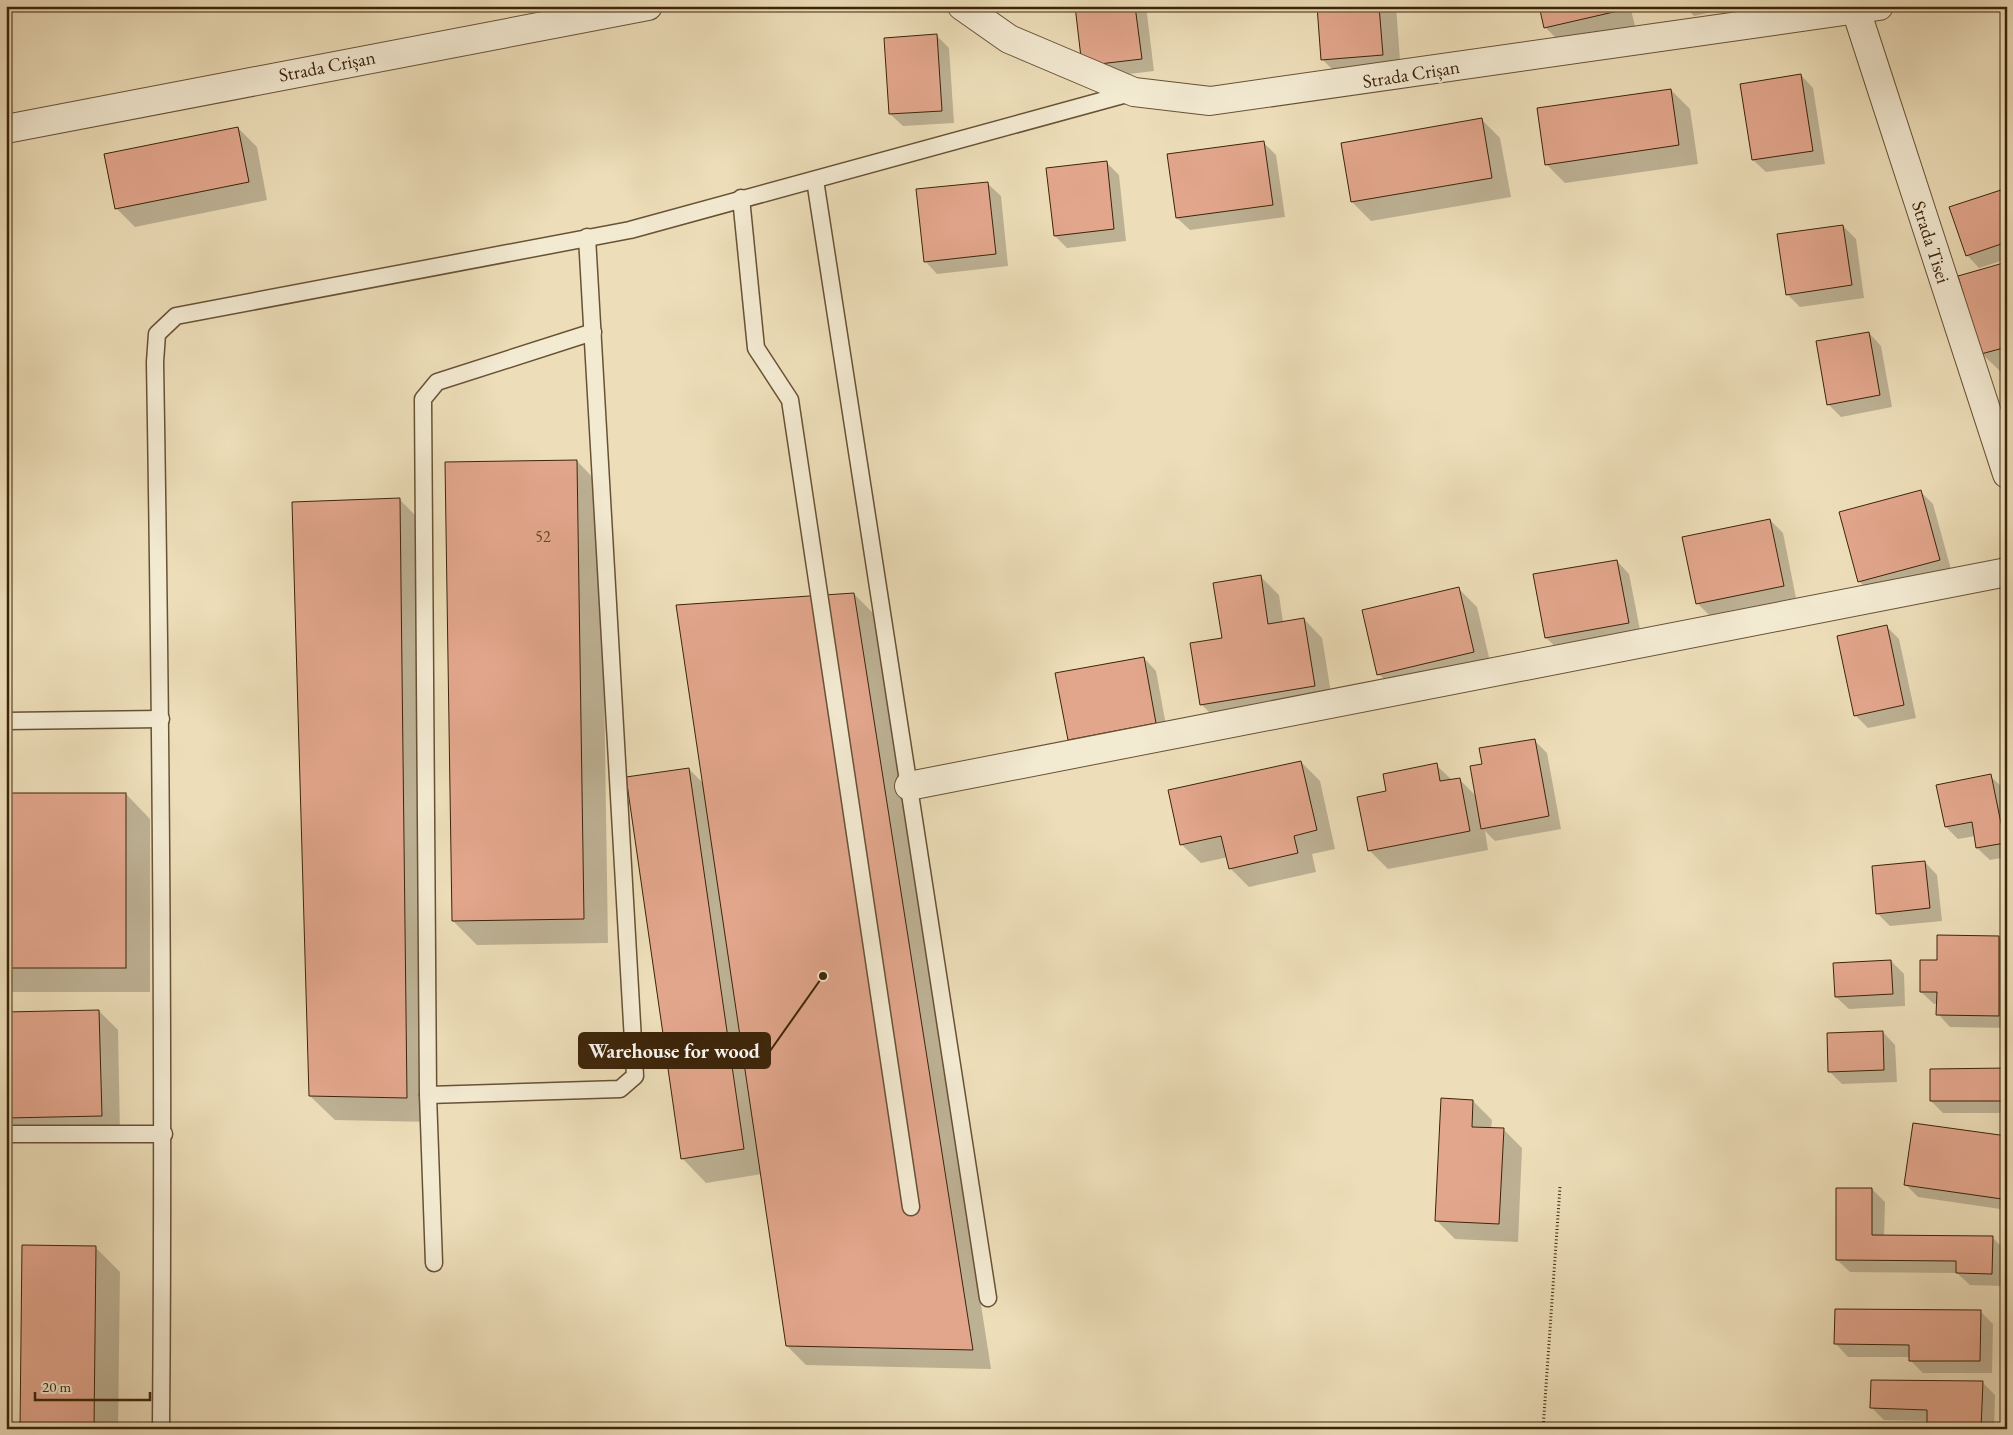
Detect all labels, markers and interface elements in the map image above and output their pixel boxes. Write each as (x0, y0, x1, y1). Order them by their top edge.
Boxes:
street label: Strada Crișan (277, 44, 377, 88)
street label: Strada Crișan (1361, 54, 1461, 94)
street label: Strada Tisei (1906, 198, 1956, 287)
house number: 52 (535, 526, 551, 547)
callout: Warehouse for wood (579, 1033, 770, 1068)
text: Warehouse for wood (588, 1038, 760, 1064)
scale bar (35, 1370, 150, 1402)
text: 20 m (42, 1377, 71, 1396)

